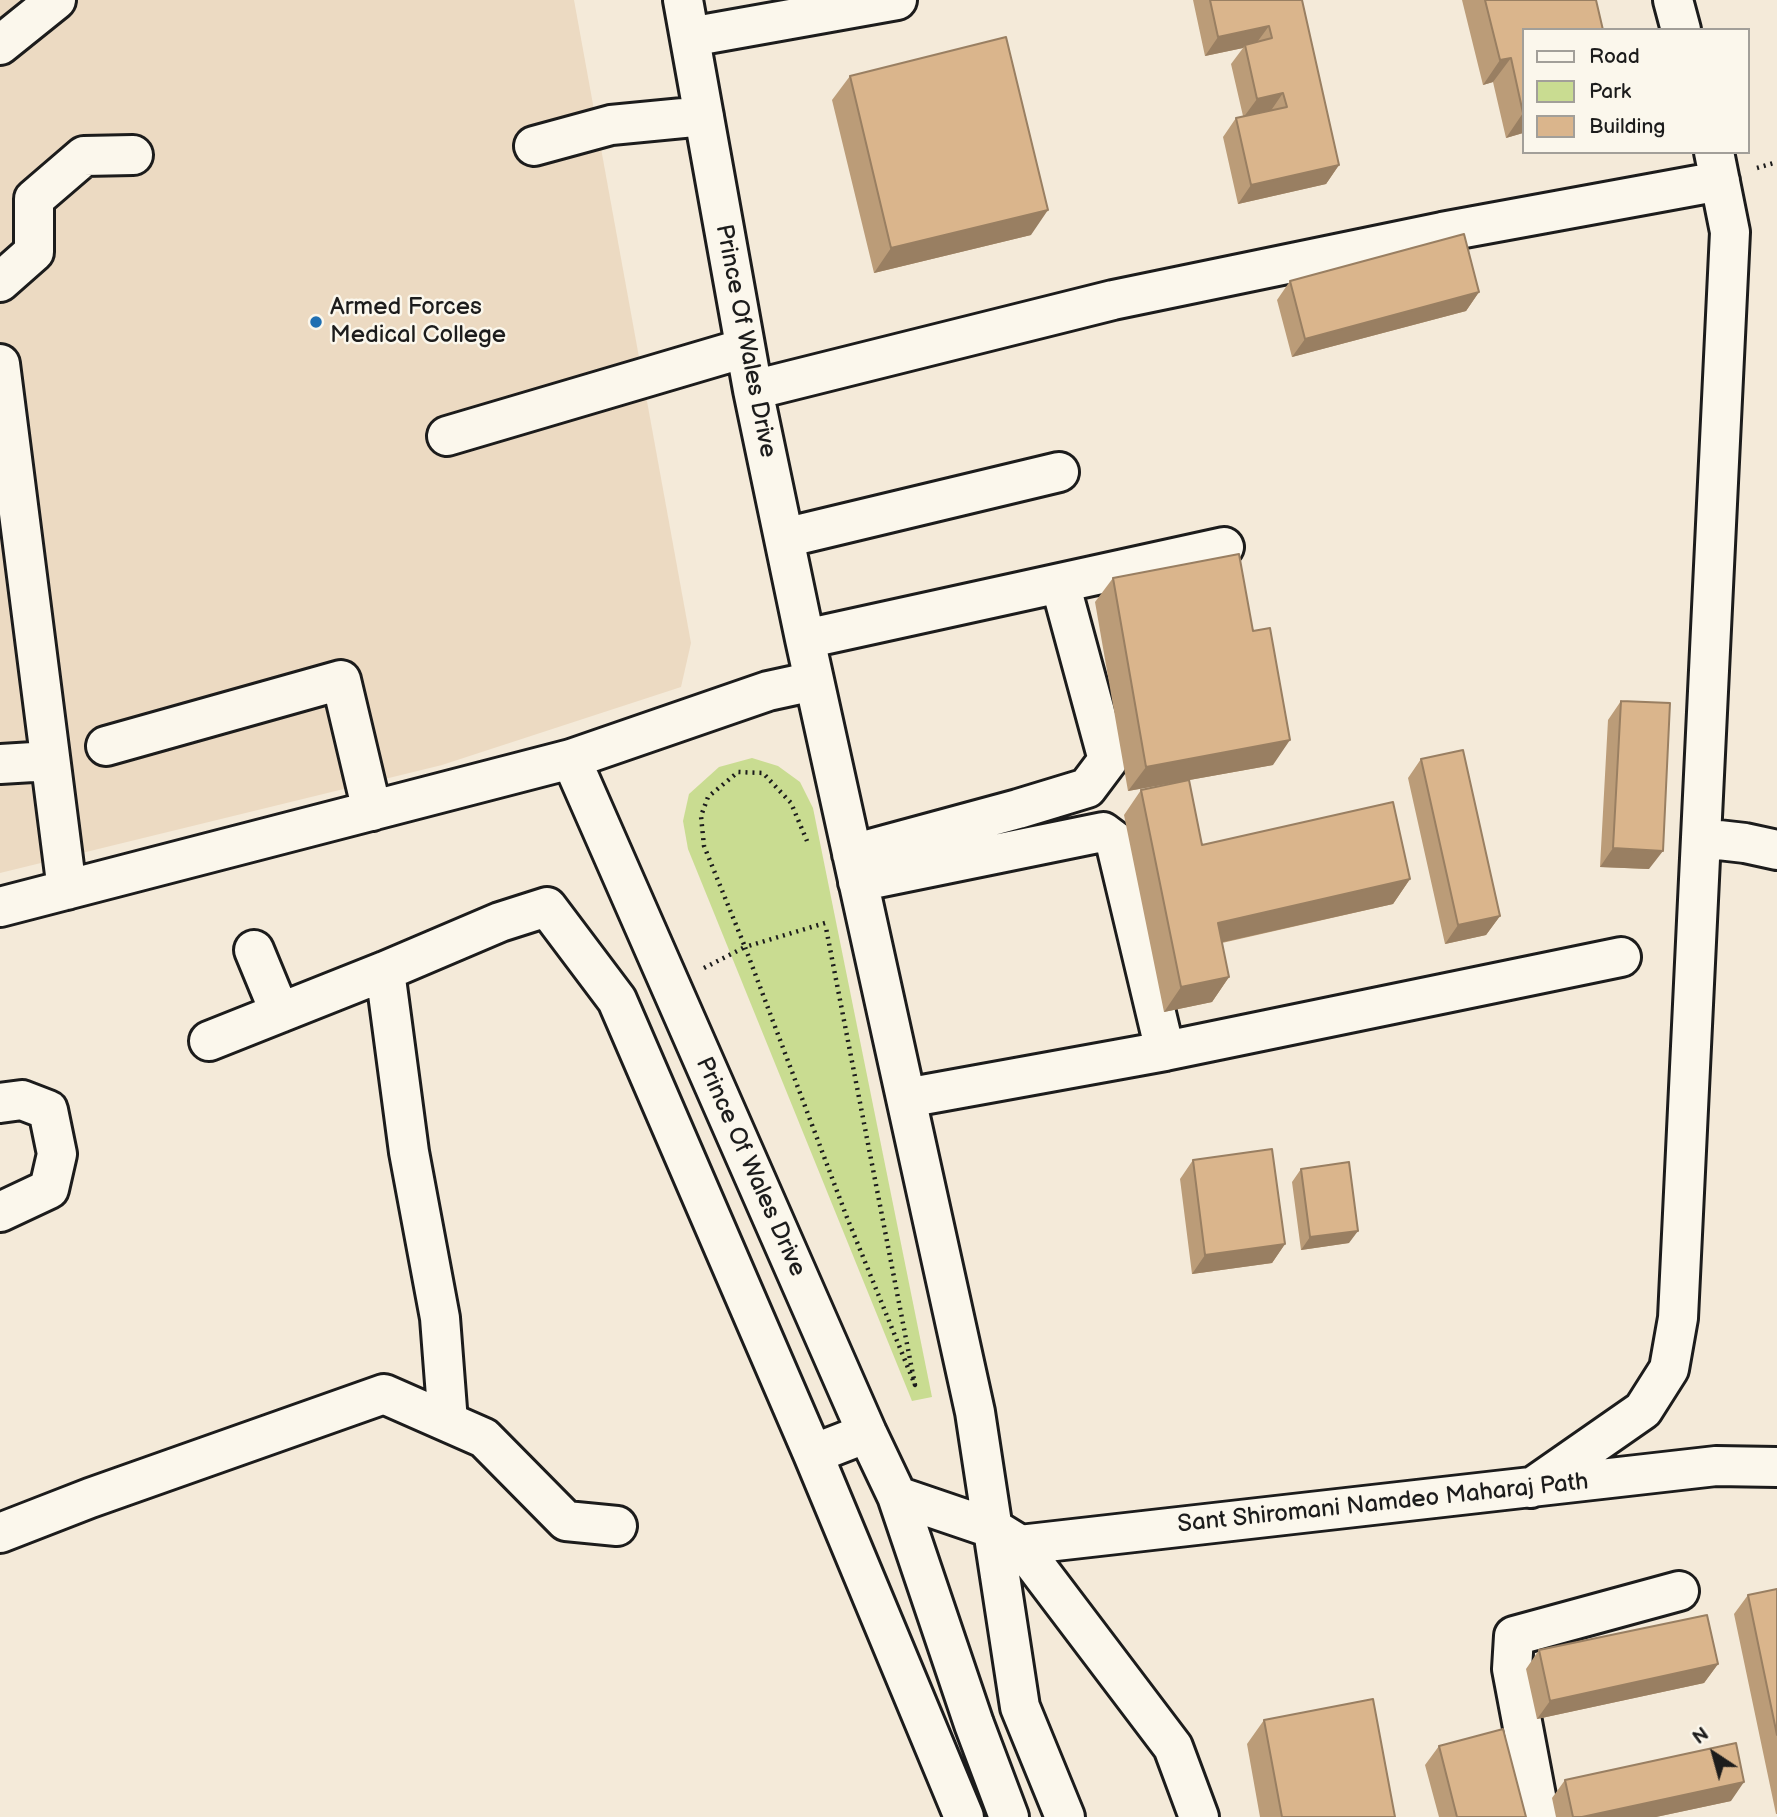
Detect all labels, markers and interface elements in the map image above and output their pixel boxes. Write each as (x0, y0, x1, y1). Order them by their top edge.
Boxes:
legend (1522, 28, 1749, 154)
text: Road (1589, 44, 1640, 69)
text: Park (1589, 79, 1631, 104)
text: Building (1589, 114, 1665, 139)
street label: Prince Of Wales Drive (708, 222, 782, 460)
place label: Armed Forces Medical College (330, 294, 506, 350)
marker: Armed Forces Medical College (308, 314, 324, 330)
street label: Prince Of Wales Drive (689, 1053, 811, 1281)
street label: Sant Shiromani Namdeo Maharaj Path (1176, 1468, 1590, 1540)
north arrow (1679, 1719, 1749, 1789)
text: N (1689, 1723, 1714, 1750)

